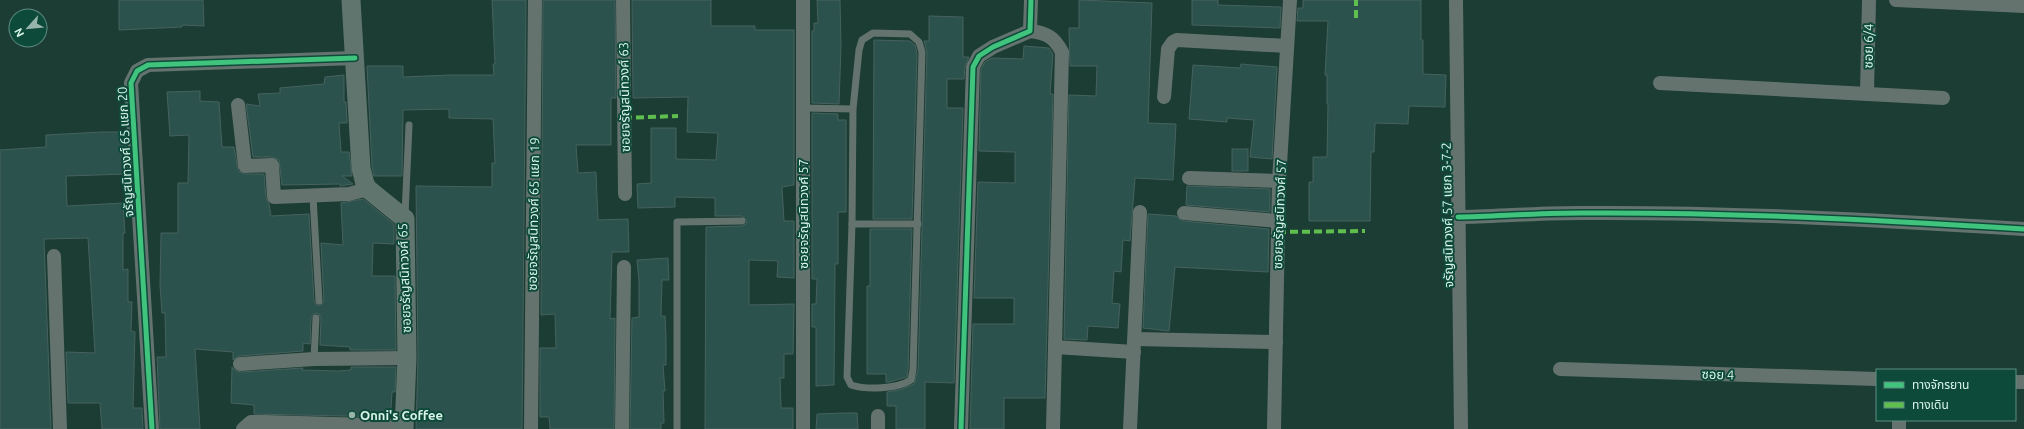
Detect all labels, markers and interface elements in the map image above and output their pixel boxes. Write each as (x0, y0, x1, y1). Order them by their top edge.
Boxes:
north arrow (8, 8, 48, 48)
street label: ซอย 6/4 (1861, 23, 1875, 69)
text: N (12, 26, 26, 39)
street label: ซอยจรัญสนิทวงศ์ 63 (616, 42, 632, 152)
street label: จรัญสนิทวงศ์ 65 แยก 20 (115, 86, 135, 218)
street label: ซอยจรัญสนิทวงศ์ 65 แยก 19 (525, 137, 541, 291)
street label: จรัญสนิทวงศ์ 57 แยก 3-7-2 (1439, 142, 1455, 288)
street label: ซอยจรัญสนิทวงศ์ 57 (796, 159, 810, 269)
street label: ซอยจรัญสนิทวงศ์ 57 (1270, 159, 1288, 269)
street label: ซอยจรัญสนิทวงศ์ 65 (395, 223, 413, 333)
street label: ซอย 4 (1701, 366, 1735, 382)
legend (1876, 369, 2016, 421)
text: ทางจักรยาน (1912, 378, 1969, 391)
text: ทางเดิน (1912, 398, 1949, 411)
place label: Onni's Coffee (360, 408, 443, 422)
marker: Onni's Coffee (347, 410, 357, 420)

